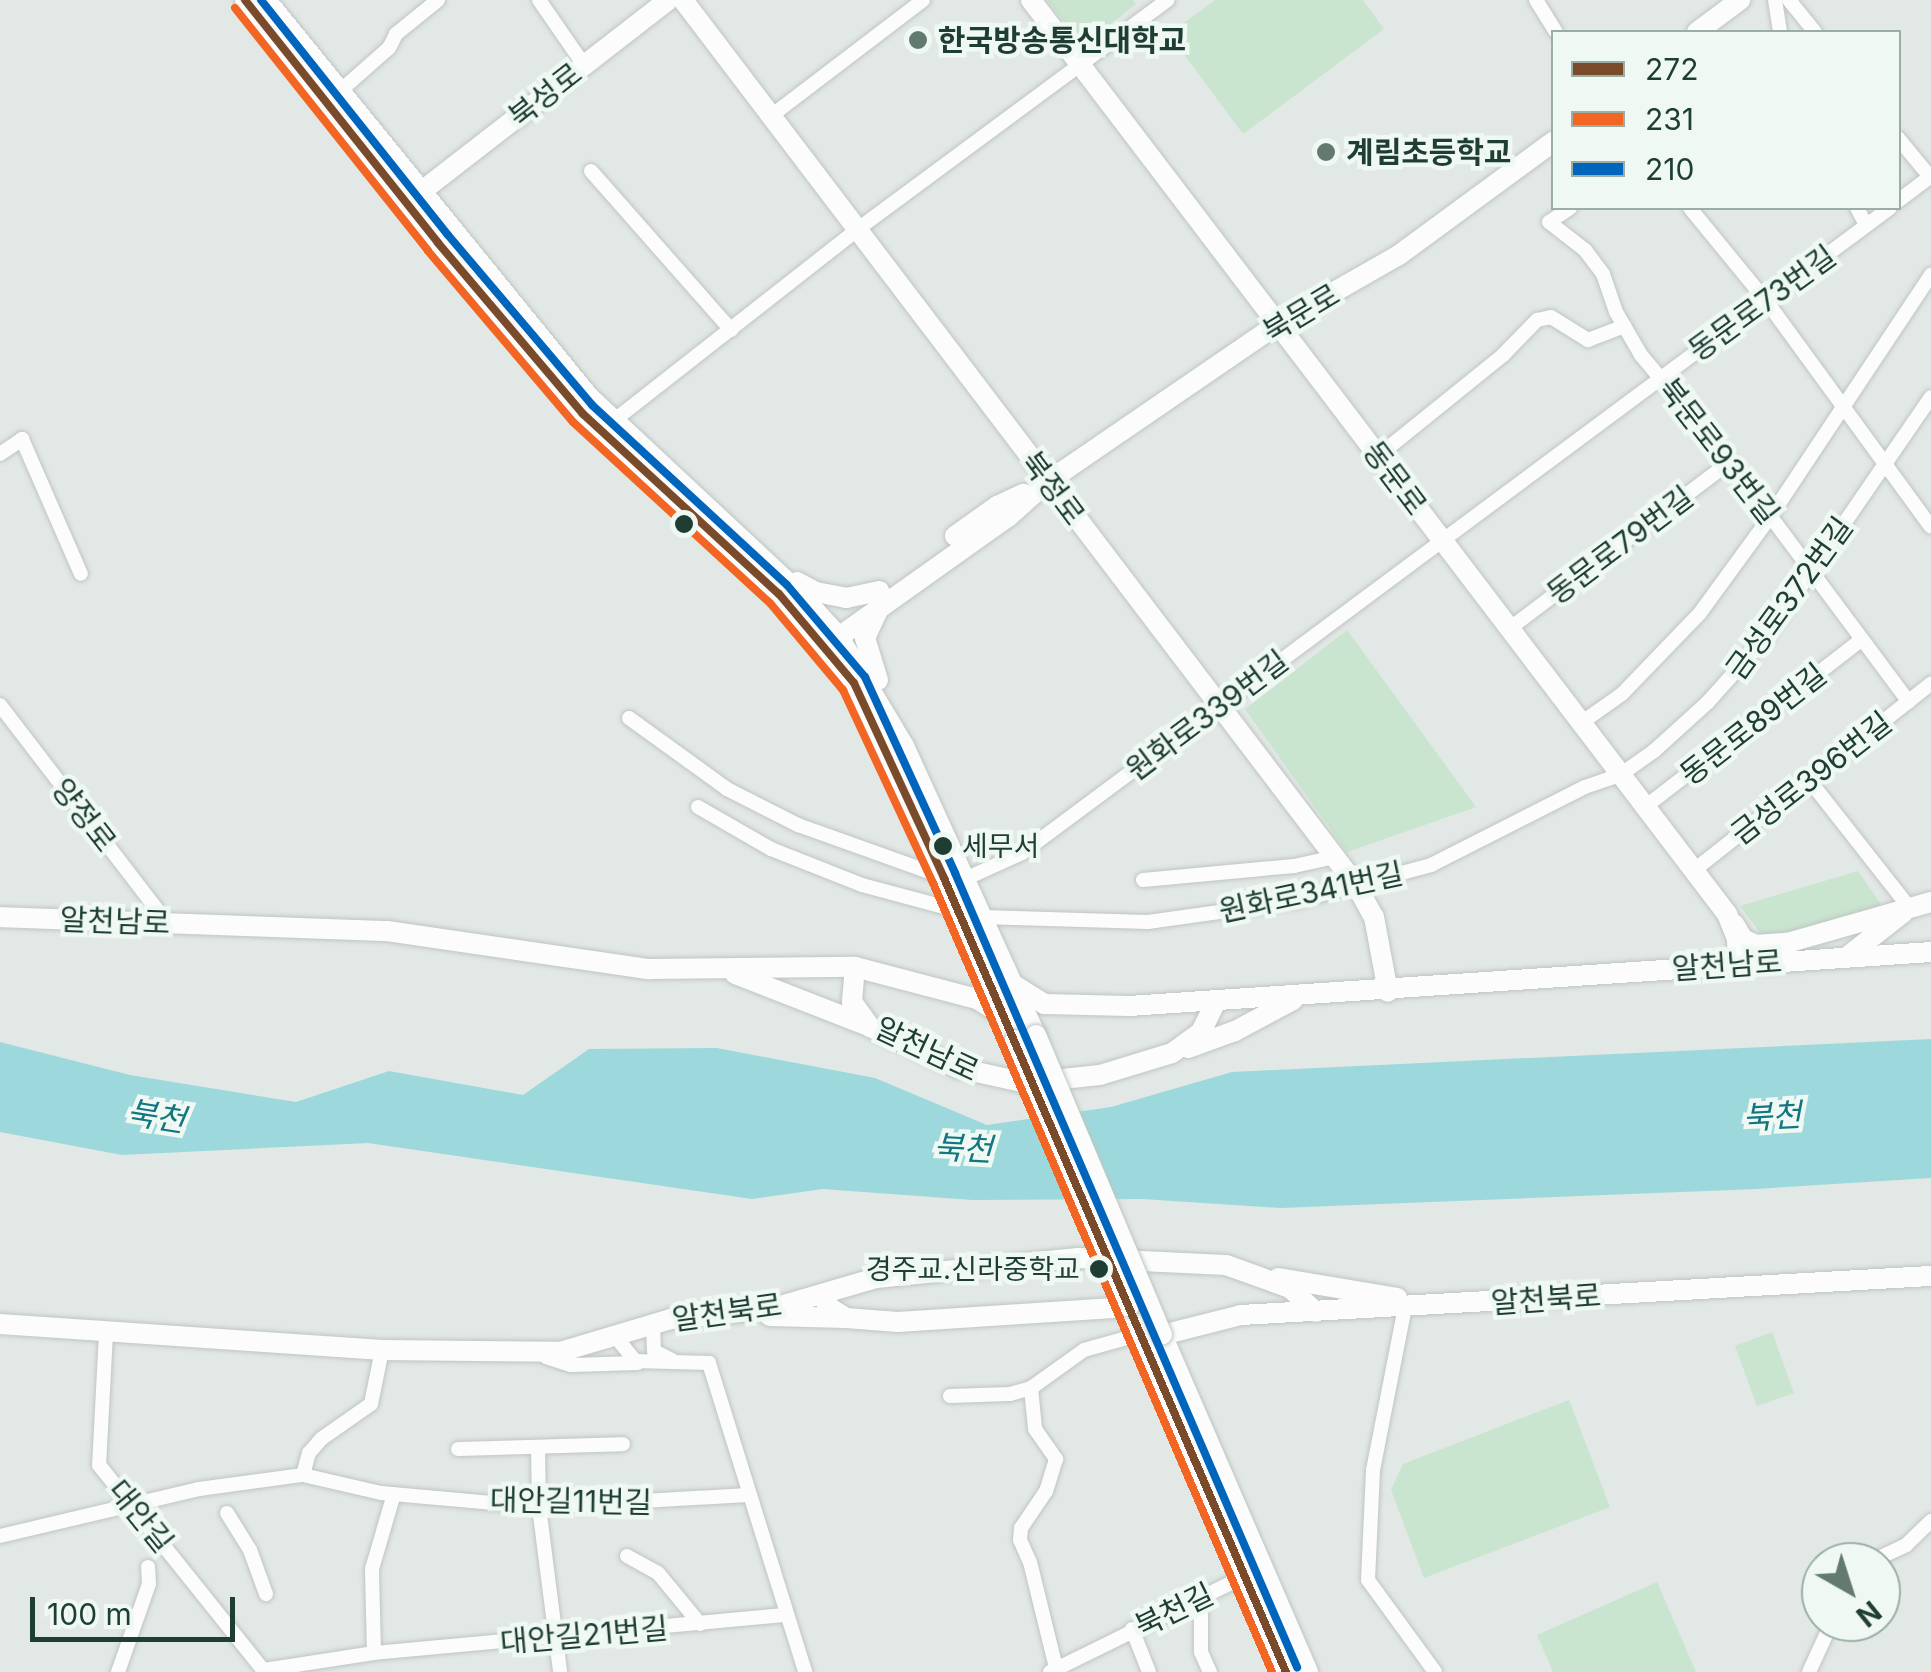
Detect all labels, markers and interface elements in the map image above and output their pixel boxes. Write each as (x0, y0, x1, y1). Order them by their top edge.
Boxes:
place label: 한국방송통신대학교 (938, 22, 1186, 58)
marker: 한국방송통신대학교 (907, 29, 929, 51)
legend (1551, 30, 1901, 210)
text: 272 (1645, 51, 1699, 87)
street label: 북성로 (501, 55, 589, 135)
text: 231 (1645, 101, 1694, 137)
place label: 계림초등학교 (1346, 134, 1512, 170)
marker: 계림초등학교 (1315, 141, 1337, 163)
text: 210 (1645, 151, 1694, 187)
street label: 동문로73번길 (1681, 238, 1843, 368)
street label: 북문로 (1256, 276, 1346, 350)
street label: 북문로93번길 (1651, 371, 1787, 531)
street label: 동문로 (1356, 434, 1434, 522)
street label: 북정로 (1014, 444, 1092, 532)
street label: 동문로79번길 (1540, 478, 1700, 612)
street label: 금성로372번길 (1718, 510, 1860, 686)
unlabelled marker (674, 514, 694, 534)
street label: 원화로339번길 (1119, 642, 1295, 788)
street label: 동문로89번길 (1673, 656, 1833, 792)
street label: 금성로396번길 (1724, 704, 1898, 852)
street label: 양정로 (44, 771, 124, 859)
place label: 세무서 (962, 829, 1039, 863)
marker: 세무서 (933, 836, 953, 856)
street label: 원화로341번길 (1216, 855, 1406, 929)
street label: 알천남로 (59, 901, 171, 941)
street label: 알천남로 (1671, 943, 1783, 987)
street label: 알천남로 (869, 1009, 985, 1089)
water label: 북천 (124, 1093, 188, 1141)
water label: 북천 (1742, 1096, 1802, 1138)
water label: 북천 (933, 1128, 993, 1170)
place label: 경주교.신라중학교 (866, 1252, 1080, 1286)
marker: 경주교.신라중학교 (1089, 1259, 1109, 1279)
street label: 알천북로 (1490, 1277, 1602, 1321)
street label: 알천북로 (670, 1286, 784, 1338)
street label: 대안길 (101, 1472, 181, 1560)
street label: 대안길11번길 (489, 1482, 653, 1520)
north arrow (1801, 1542, 1901, 1642)
street label: 북천길 (1129, 1576, 1219, 1644)
scale bar (35, 1577, 240, 1639)
text: N (1850, 1594, 1888, 1634)
text: 100 m (47, 1596, 132, 1632)
street label: 대안길21번길 (499, 1610, 669, 1660)

